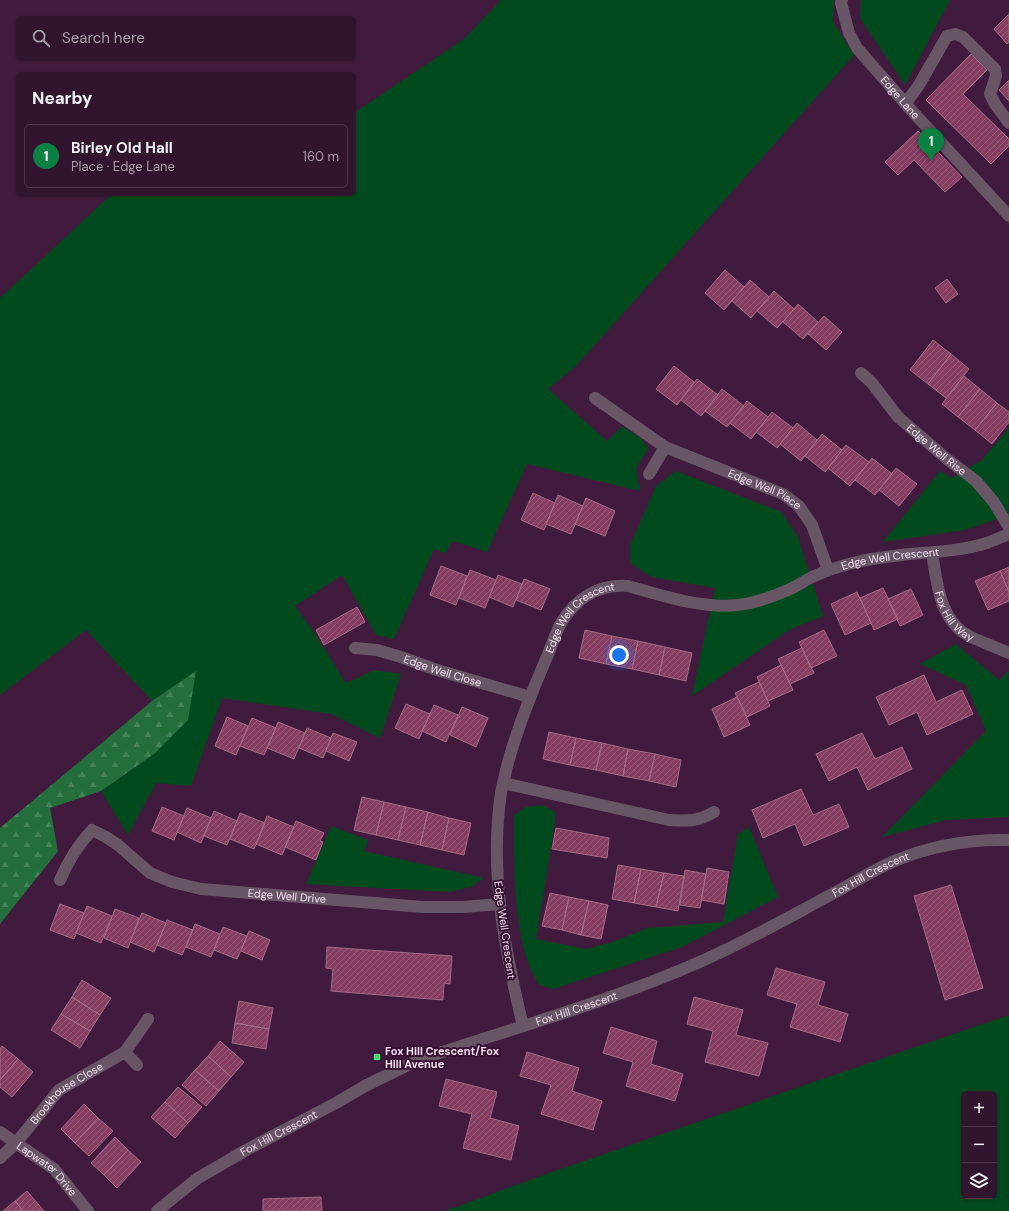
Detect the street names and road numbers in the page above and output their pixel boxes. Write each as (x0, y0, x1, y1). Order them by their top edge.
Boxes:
street label: Edge Lane (878, 73, 923, 122)
street label: Edge Well Rise (904, 421, 969, 478)
street label: Edge Well Place (726, 466, 804, 512)
street label: Edge Well Crescent (839, 545, 940, 573)
street label: Edge Well Crescent (542, 579, 615, 655)
street label: Fox Hill Way (932, 589, 976, 644)
street label: Edge Well Close (402, 652, 483, 690)
street label: Fox Hill Crescent (830, 849, 911, 900)
street label: Edge Well Crescent (491, 880, 519, 980)
street label: Edge Well Drive (247, 886, 327, 906)
street label: Fox Hill Crescent (534, 988, 619, 1029)
street label: Brookhouse Close (27, 1059, 106, 1127)
street label: Fox Hill Crescent (238, 1107, 320, 1159)
street label: Lapwater Drive (14, 1139, 80, 1199)

